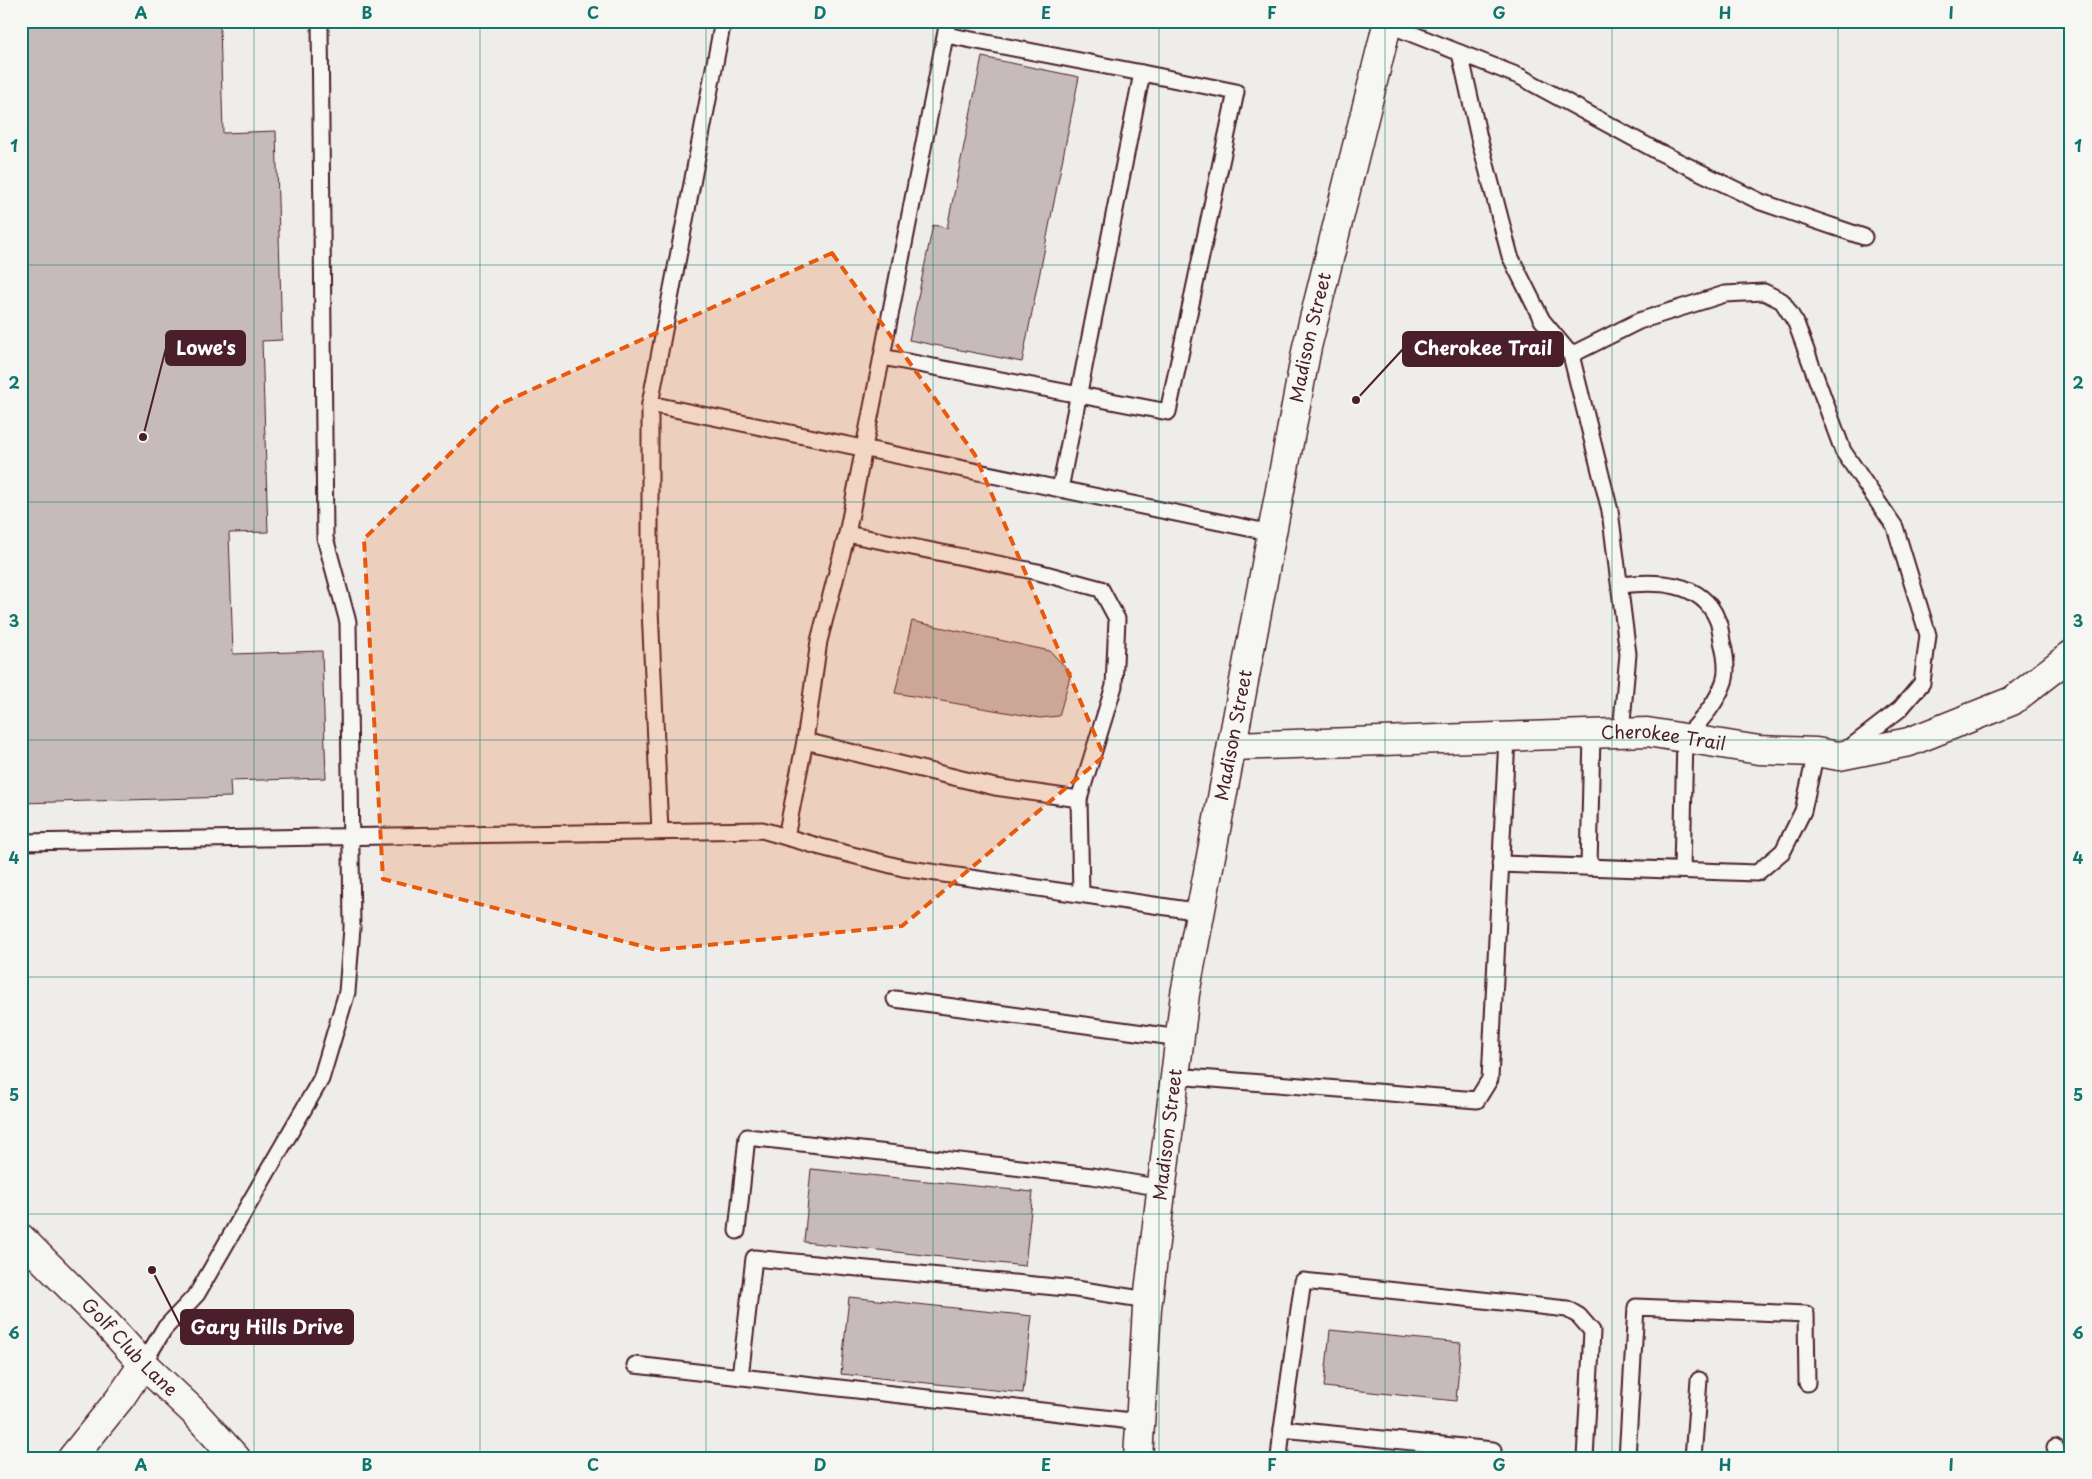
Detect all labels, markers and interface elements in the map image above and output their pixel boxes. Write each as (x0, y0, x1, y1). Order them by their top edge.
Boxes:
text: A (135, 0, 148, 24)
text: B (362, 0, 373, 24)
text: C (587, 0, 599, 24)
text: D (814, 0, 826, 24)
text: E (1041, 0, 1051, 24)
text: F (1267, 0, 1277, 24)
text: G (1492, 0, 1506, 24)
text: H (1719, 0, 1731, 24)
text: I (1948, 0, 1954, 24)
text: 1 (10, 133, 18, 157)
text: 1 (2074, 133, 2082, 157)
street label: Madison Street (1282, 269, 1337, 405)
callout: Lowe's (166, 331, 245, 365)
callout: Cherokee Trail (1403, 332, 1563, 366)
text: Lowe's (176, 333, 236, 361)
text: Cherokee Trail (1414, 333, 1552, 361)
text: 2 (8, 370, 20, 394)
text: 2 (2072, 370, 2084, 394)
text: 3 (9, 608, 19, 632)
text: 3 (2073, 608, 2083, 632)
street label: Madison Street (1207, 667, 1258, 803)
street label: Cherokee Trail (1600, 717, 1728, 756)
text: 4 (9, 845, 20, 869)
text: 4 (2073, 845, 2084, 869)
street label: Madison Street (1145, 1067, 1188, 1202)
text: 5 (9, 1082, 19, 1106)
text: 5 (2073, 1082, 2083, 1106)
street label: Golf Club Lane (76, 1291, 184, 1402)
callout: Gary Hills Drive (181, 1310, 353, 1344)
text: Gary Hills Drive (191, 1312, 343, 1340)
text: 6 (8, 1320, 20, 1344)
text: 6 (2072, 1320, 2084, 1344)
text: A (135, 1452, 148, 1476)
text: B (362, 1452, 373, 1476)
text: C (587, 1452, 599, 1476)
text: D (814, 1452, 826, 1476)
text: E (1041, 1452, 1051, 1476)
text: F (1267, 1452, 1277, 1476)
text: G (1492, 1452, 1506, 1476)
text: H (1719, 1452, 1731, 1476)
text: I (1948, 1452, 1954, 1476)

